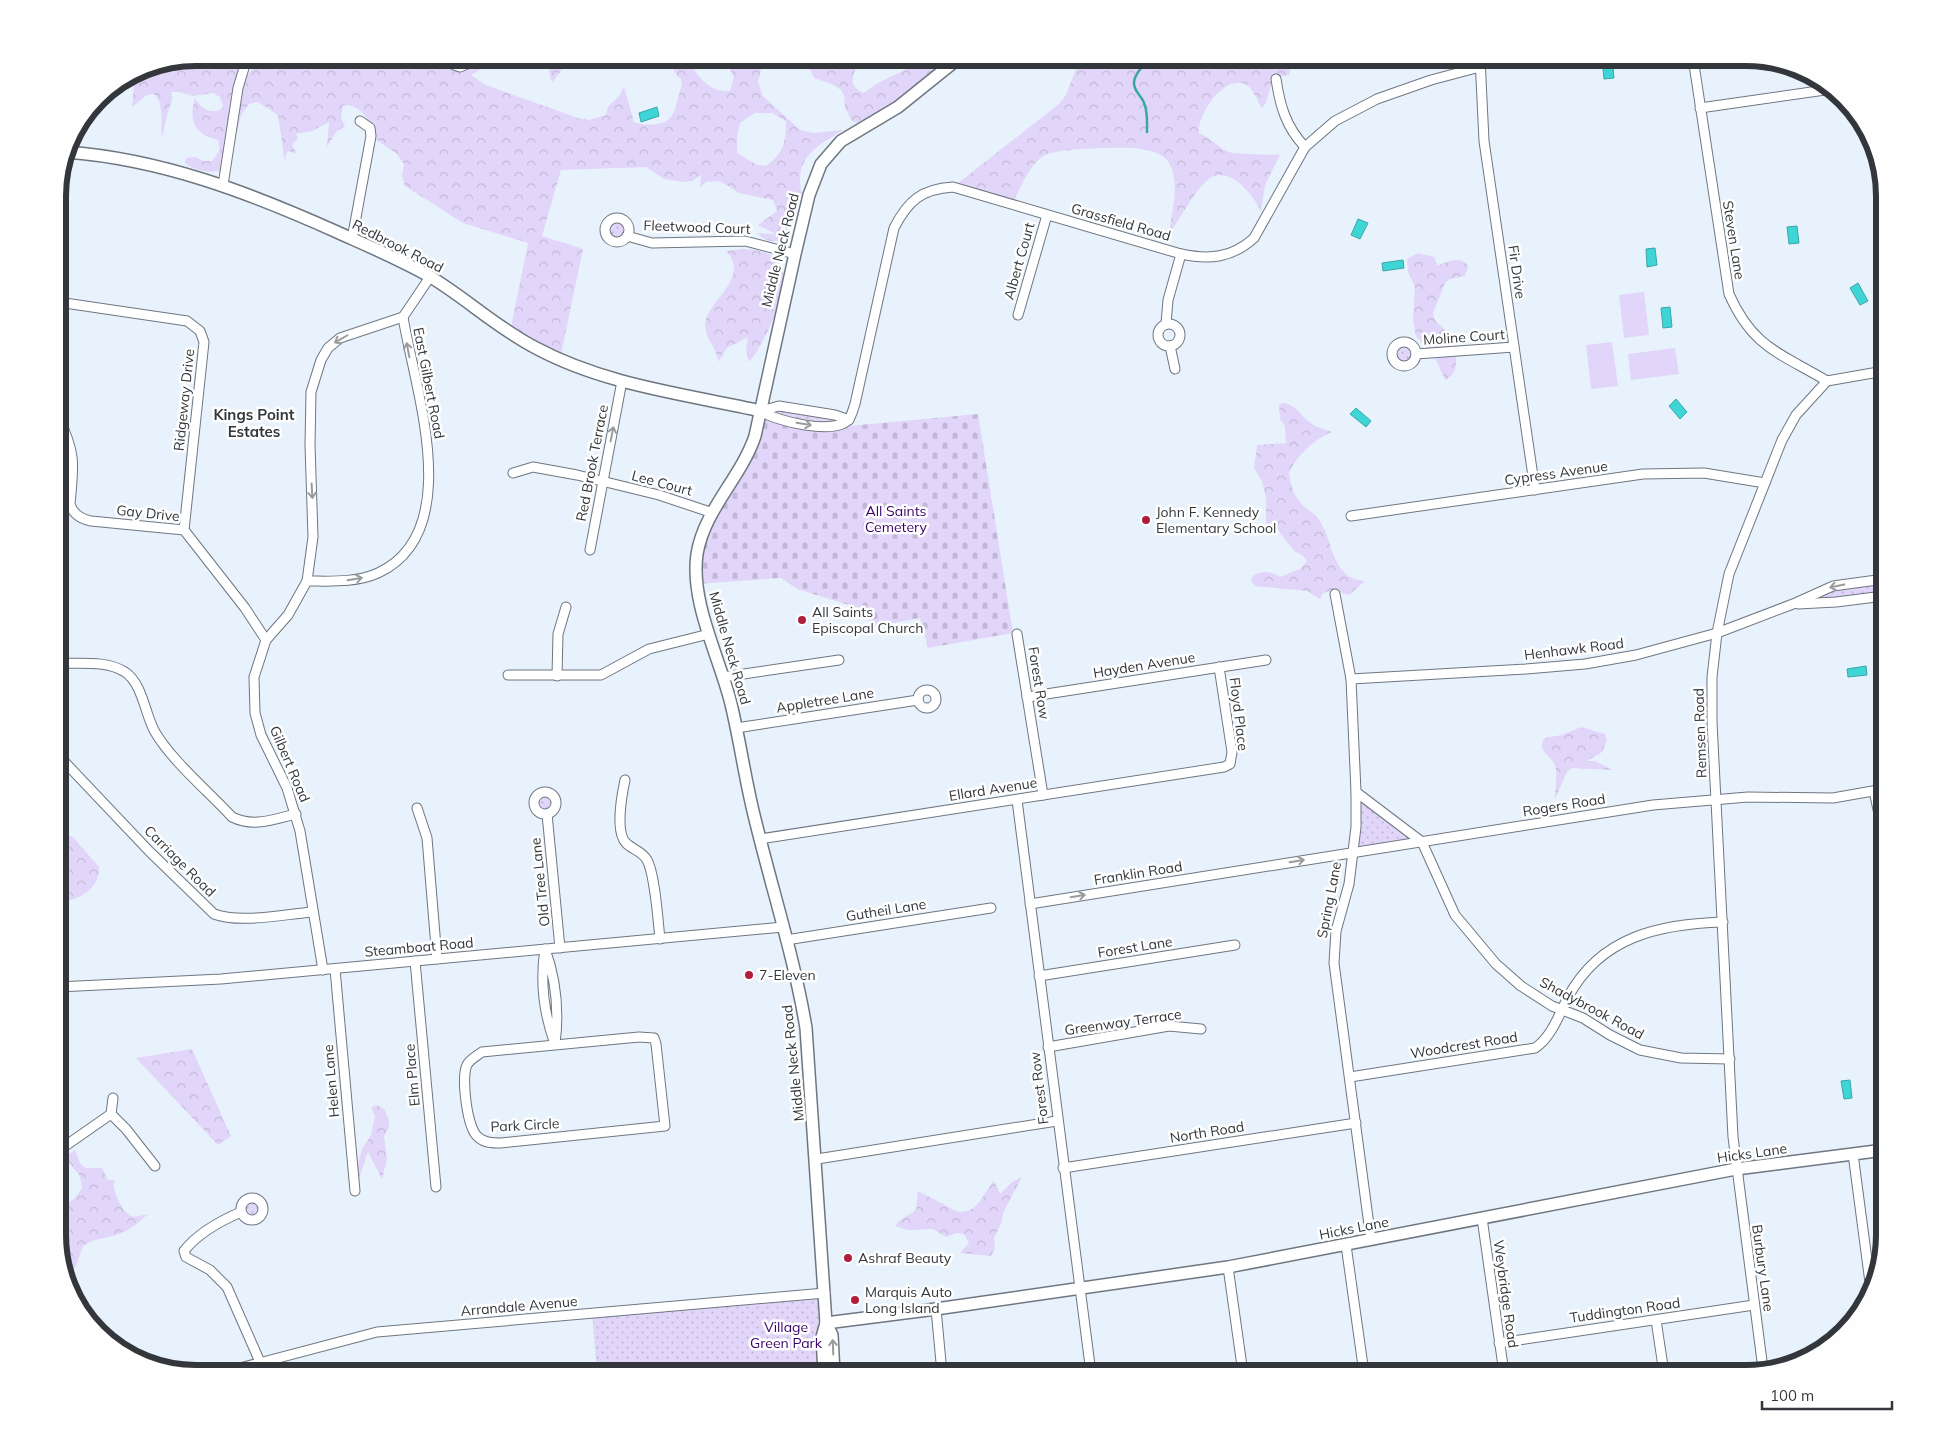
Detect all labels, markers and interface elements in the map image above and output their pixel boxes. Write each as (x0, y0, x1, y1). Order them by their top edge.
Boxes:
street label: Middle Neck Road (757, 191, 803, 309)
street label: Grassfield Road (1069, 199, 1173, 245)
street label: Steven Lane (1719, 199, 1749, 281)
street label: Redbrook Road (349, 215, 447, 277)
street label: Fleetwood Court (643, 216, 751, 238)
street label: Albert Court (999, 220, 1039, 302)
street label: Fir Drive (1504, 244, 1530, 300)
street label: Moline Court (1423, 325, 1505, 349)
street label: East Gilbert Road (409, 326, 449, 440)
one-way arrow (334, 334, 348, 344)
one-way arrow (403, 342, 413, 358)
street label: Ridgeway Drive (170, 348, 198, 452)
street label: Red Brook Terrace (572, 403, 612, 523)
district label: Kings Point Estates (213, 405, 295, 441)
one-way arrow (796, 420, 812, 430)
one-way arrow (607, 426, 617, 442)
street label: Cypress Avenue (1503, 457, 1609, 489)
street label: Lee Court (630, 466, 694, 500)
one-way arrow (308, 483, 317, 499)
street label: Gay Drive (115, 501, 181, 525)
park label: All Saints Cemetery (865, 502, 928, 536)
place label: John F. Kennedy Elementary School (1156, 503, 1276, 537)
marker: John F. Kennedy Elementary School (1140, 514, 1152, 526)
one-way arrow (347, 574, 363, 584)
one-way arrow (1830, 582, 1846, 592)
street label: Middle Neck Road (705, 589, 755, 707)
place label: All Saints Episcopal Church (812, 603, 923, 637)
marker: All Saints Episcopal Church (796, 614, 808, 626)
street label: Henhawk Road (1523, 634, 1625, 664)
street label: Forest Row (1024, 645, 1054, 721)
street label: Hayden Avenue (1092, 648, 1196, 682)
street label: Floyd Place (1226, 676, 1252, 752)
street label: Appletree Lane (775, 683, 875, 717)
street label: Remsen Road (1689, 688, 1711, 778)
street label: Gilbert Road (266, 723, 314, 805)
street label: Ellard Avenue (948, 773, 1038, 805)
street label: Rogers Road (1521, 790, 1607, 820)
street label: Carriage Road (141, 822, 219, 900)
street label: Old Tree Lane (526, 837, 554, 927)
one-way arrow (1289, 856, 1305, 866)
street label: Franklin Road (1092, 857, 1184, 889)
street label: Spring Lane (1313, 860, 1345, 940)
one-way arrow (1070, 891, 1086, 901)
street label: Gutheil Lane (844, 895, 928, 925)
street label: Forest Lane (1096, 932, 1174, 962)
street label: Steamboat Road (364, 933, 474, 961)
place label: 7-Eleven (759, 966, 816, 984)
marker: 7-Eleven (743, 969, 755, 981)
street label: Shadybrook Road (1537, 973, 1647, 1043)
street label: Middle Neck Road (778, 1004, 808, 1122)
street label: Greenway Terrace (1063, 1005, 1183, 1039)
street label: Woodcrest Road (1409, 1028, 1519, 1062)
street label: Elm Place (400, 1043, 424, 1107)
street label: Helen Lane (319, 1044, 343, 1118)
street label: Forest Row (1026, 1051, 1052, 1125)
street label: Park Circle (490, 1114, 560, 1136)
street label: North Road (1169, 1117, 1245, 1147)
street label: Hicks Lane (1716, 1139, 1788, 1167)
street label: Hicks Lane (1318, 1212, 1390, 1244)
street label: Burbury Lane (1748, 1223, 1778, 1313)
street label: Weybridge Road (1490, 1239, 1522, 1349)
place label: Ashraf Beauty (858, 1249, 952, 1267)
marker: Ashraf Beauty (842, 1252, 854, 1264)
place label: Marquis Auto Long Island (865, 1283, 952, 1317)
street label: Arrandale Avenue (460, 1292, 578, 1320)
street label: Tuddington Road (1569, 1293, 1681, 1327)
marker: Marquis Auto Long Island (849, 1294, 861, 1306)
park label: Village Green Park (750, 1318, 823, 1352)
one-way arrow (828, 1340, 838, 1356)
scale bar (1762, 1378, 1892, 1410)
text: 100 m (1770, 1386, 1814, 1405)

